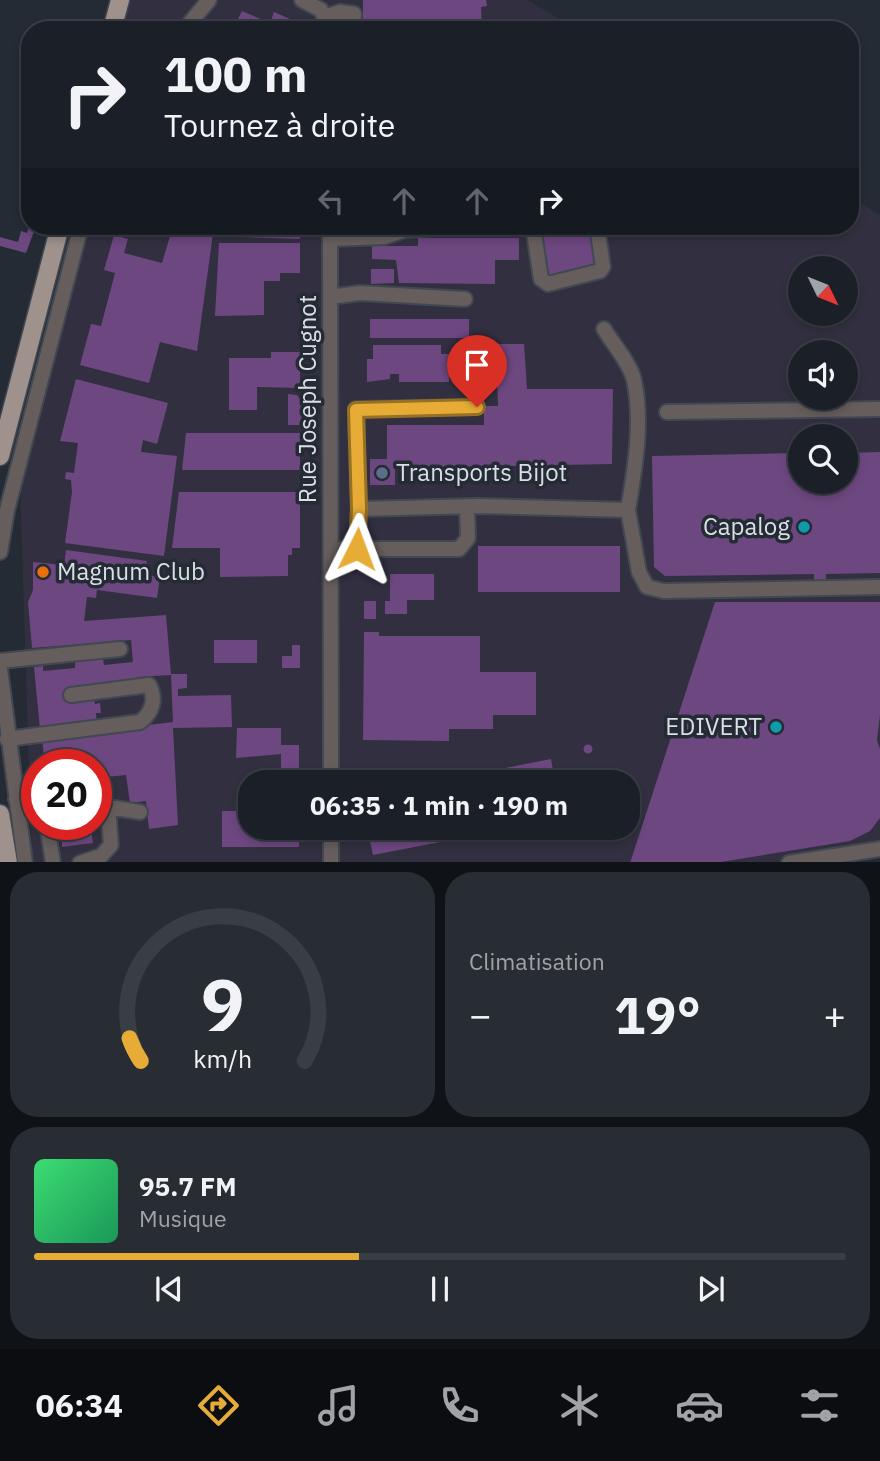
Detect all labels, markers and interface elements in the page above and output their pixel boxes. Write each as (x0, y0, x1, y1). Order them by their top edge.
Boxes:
text: 100 m (164, 42, 308, 105)
icon: right (49, 49, 140, 140)
text: Tournez à droite (164, 104, 395, 146)
icon: left (312, 182, 350, 220)
icon: ahead (385, 182, 423, 220)
icon: ahead (458, 182, 496, 220)
icon: right (531, 182, 569, 220)
north arrow (788, 256, 858, 326)
map controls (788, 256, 858, 494)
street label: Rue Joseph Cugnot (291, 295, 323, 503)
pin (447, 335, 507, 407)
button: sound (788, 340, 858, 410)
icon: arrive (458, 346, 496, 384)
button: search (788, 424, 858, 494)
place label: Transports Bijot (396, 456, 567, 488)
marker: Transports Bijot (374, 465, 390, 481)
place label: Capalog (703, 510, 790, 542)
position arrow (320, 512, 394, 586)
marker: Capalog (796, 519, 812, 535)
place label: Magnum Club (57, 555, 205, 587)
marker: Magnum Club (35, 564, 51, 580)
place label: EDIVERT (665, 710, 762, 742)
marker: EDIVERT (768, 719, 784, 735)
speed limit sign: 20 (21, 749, 112, 840)
text: 06:35 · 1 min · 190 m (310, 788, 568, 822)
text: Climatisation (469, 946, 605, 976)
text: 9 (201, 956, 244, 1051)
text: 19° (614, 981, 701, 1048)
text: − (469, 990, 492, 1039)
text: + (823, 990, 846, 1039)
text: km/h (193, 1041, 252, 1074)
text: 95.7 FM (139, 1169, 237, 1203)
text: Musique (139, 1203, 227, 1233)
icon: previous (150, 1270, 188, 1308)
icon: pause (421, 1270, 459, 1308)
icon: next (692, 1270, 730, 1308)
icon: directions (194, 1381, 243, 1430)
icon: music (314, 1381, 363, 1430)
icon: phone (435, 1381, 484, 1430)
icon: climate (555, 1381, 604, 1430)
icon: car (675, 1381, 724, 1430)
icon: filters (795, 1381, 844, 1430)
text: 06:34 (36, 1384, 123, 1426)

